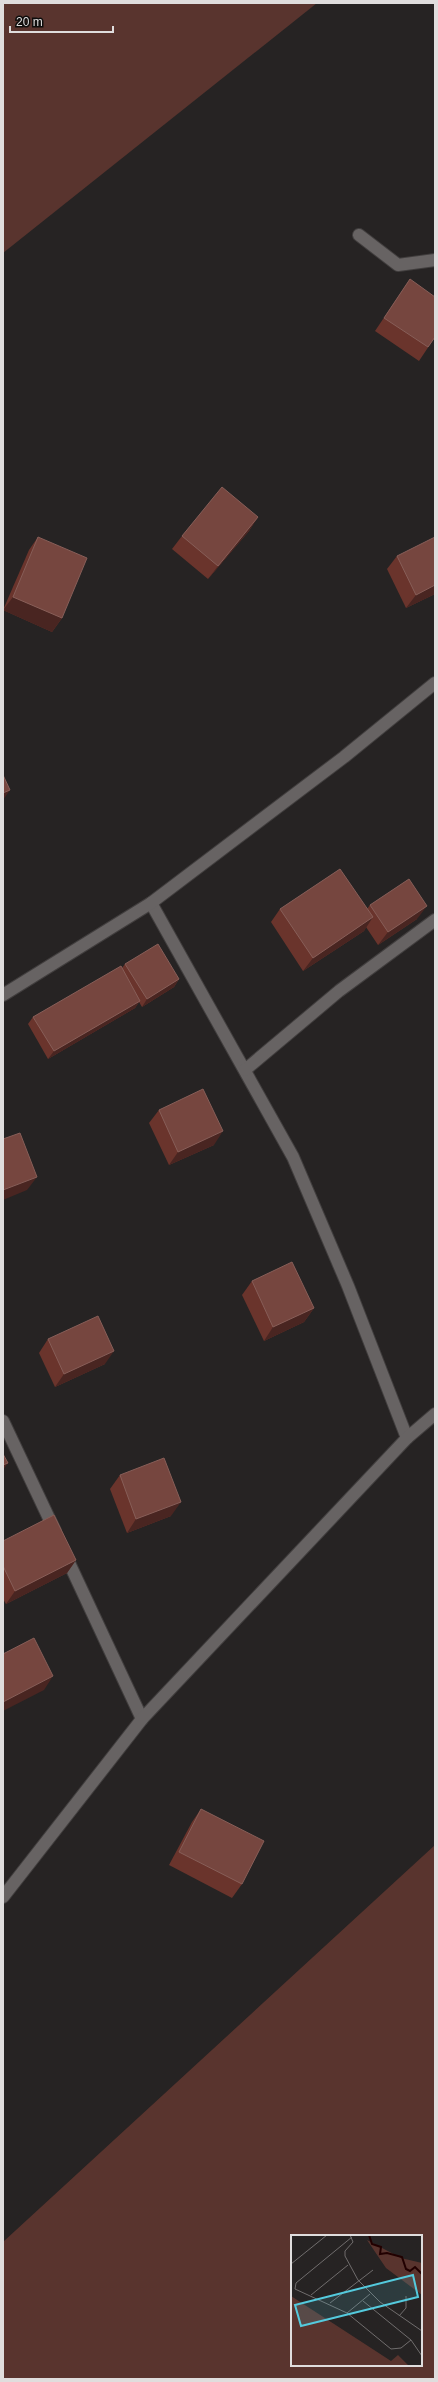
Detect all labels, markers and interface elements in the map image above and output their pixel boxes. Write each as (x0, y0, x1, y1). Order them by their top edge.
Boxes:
scale bar (10, 8, 113, 34)
text: 20 m (16, 15, 43, 29)
inset map (291, 2235, 422, 2366)

